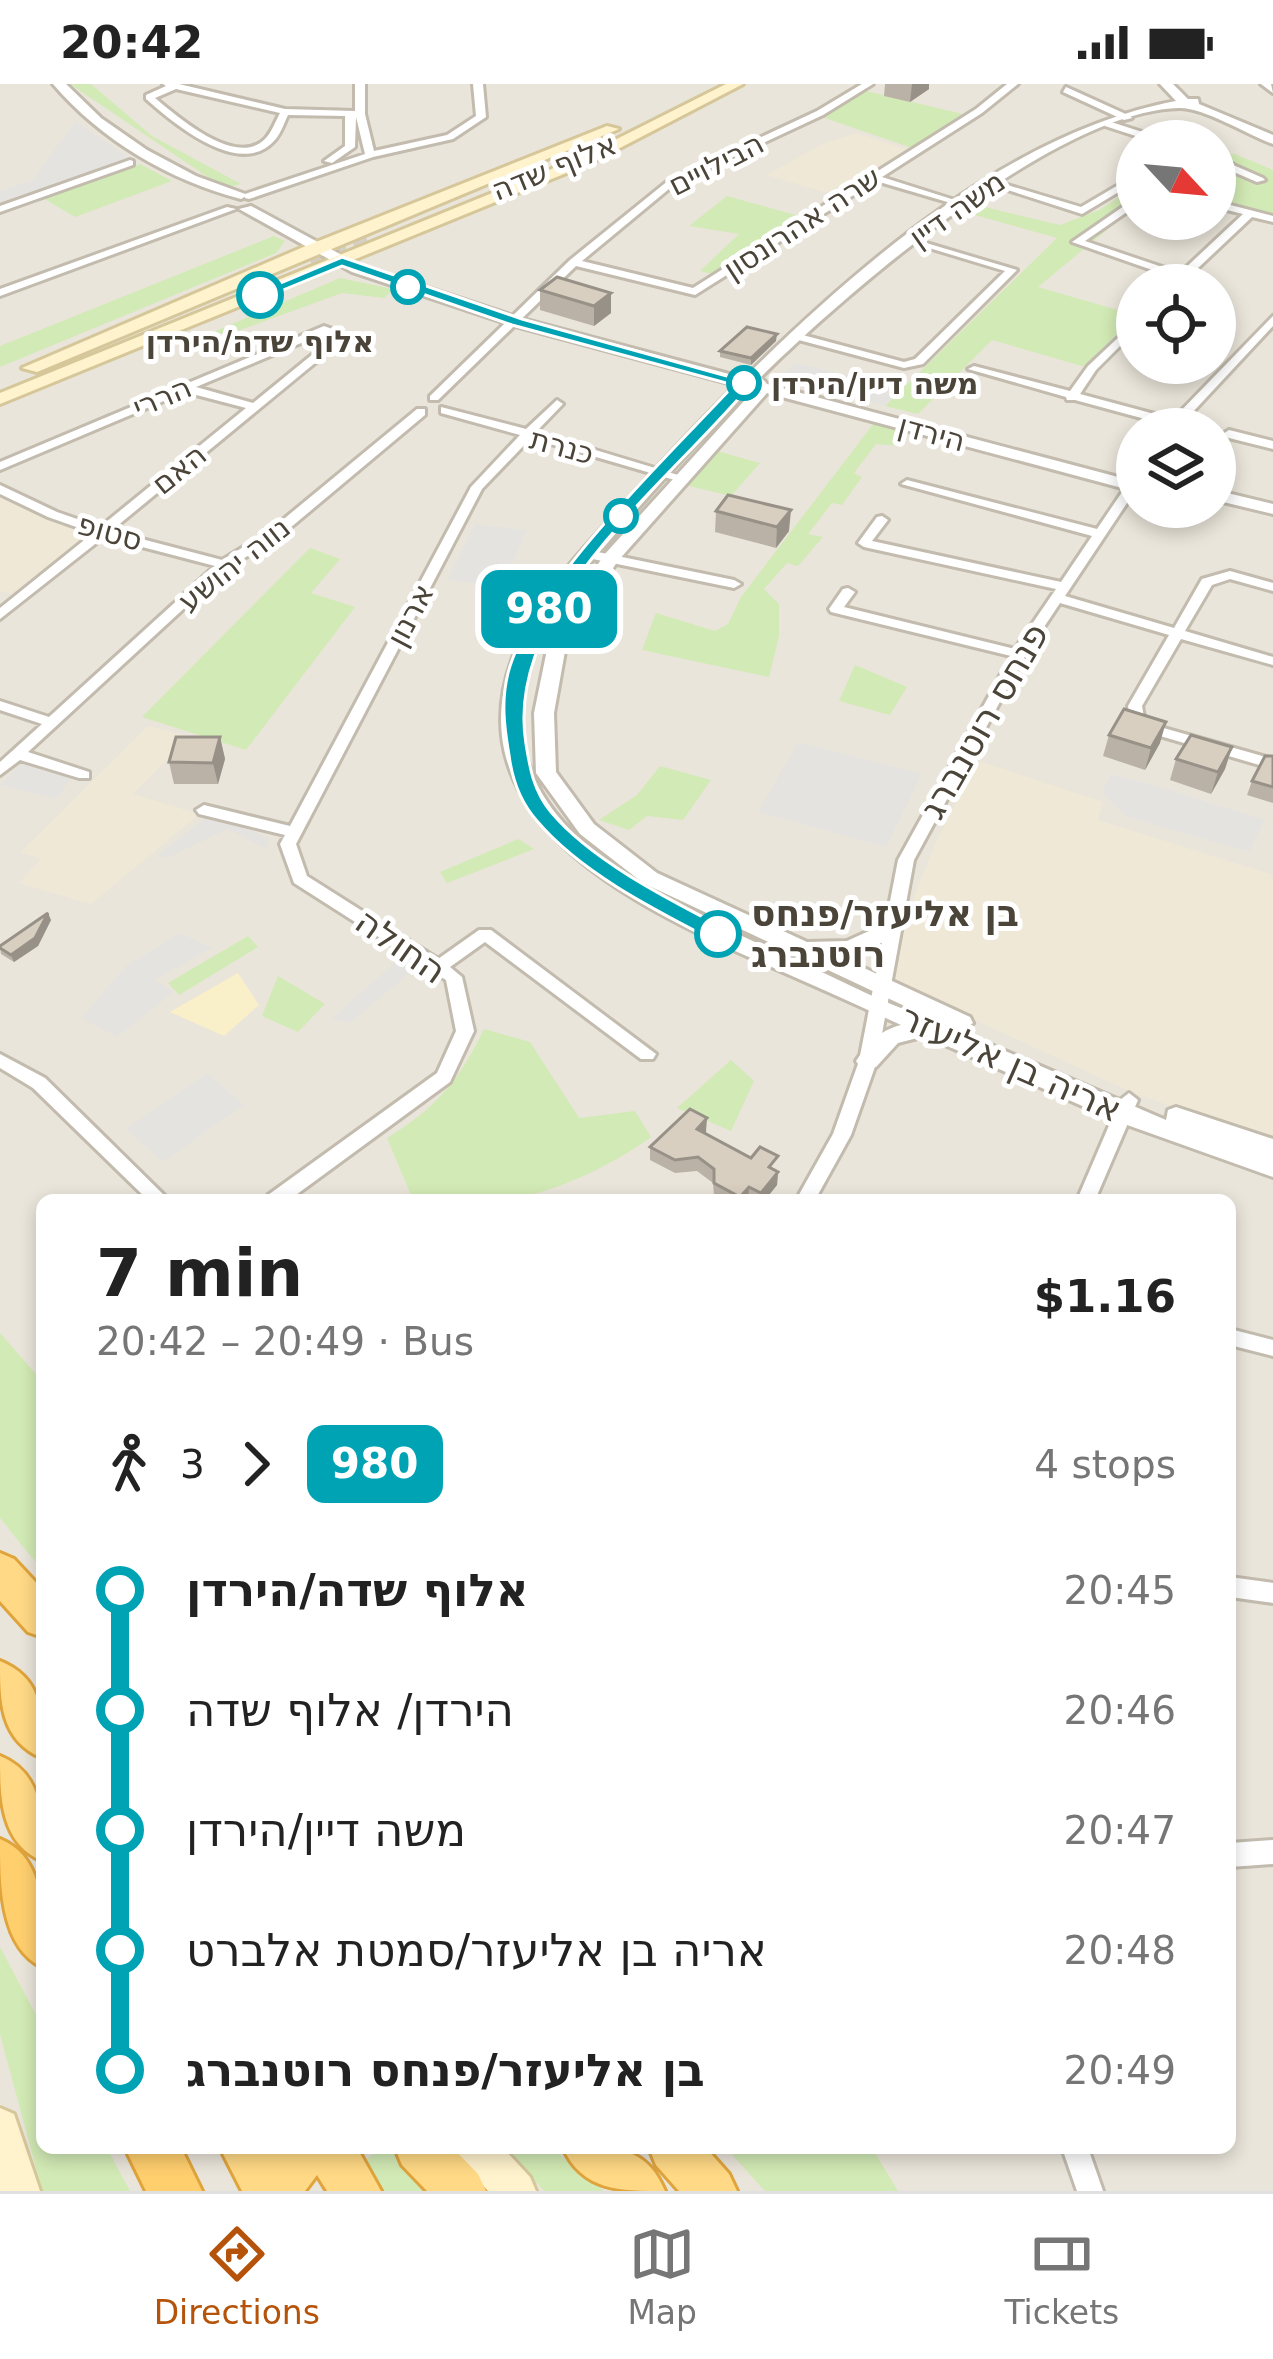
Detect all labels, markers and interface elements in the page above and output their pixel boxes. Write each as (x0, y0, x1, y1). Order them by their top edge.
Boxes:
text: 20:42 (60, 16, 203, 69)
north arrow (1116, 120, 1236, 240)
map controls (1116, 120, 1236, 528)
street label: הבילויים (663, 125, 769, 203)
street label: אלוף שדה (487, 126, 621, 208)
street label: שרה אהרונסון (717, 159, 887, 287)
street label: משה דיין (902, 163, 1012, 255)
button: locate (1116, 264, 1236, 384)
unlabelled marker (392, 271, 424, 303)
marker: אלוף שדה/הירדן (238, 273, 282, 317)
place label: אלוף שדה/הירדן (146, 324, 374, 359)
place label: משה דיין/הירדן (771, 366, 979, 401)
marker: משה דיין/הירדן (728, 367, 760, 399)
street label: הררי (127, 369, 197, 425)
street label: הירדן (895, 407, 969, 459)
button: layers (1116, 408, 1236, 528)
street label: כנרת (526, 421, 598, 471)
street label: האם (145, 437, 213, 501)
unlabelled marker (605, 500, 637, 532)
street label: סטופ (74, 506, 146, 558)
street label: נווה יהושע (171, 510, 297, 618)
line badge: 980 (480, 570, 618, 648)
street label: ארנון (379, 578, 441, 652)
text: 980 (505, 584, 593, 633)
street label: פנחס רוטנברג (911, 616, 1057, 826)
place label: בן אליעזר/פנחס רוטנברג (751, 893, 1019, 975)
street label: החולה (348, 900, 454, 992)
marker: בן אליעזר/פנחס רוטנברג (696, 912, 740, 956)
street label: אריה בן אליעזר (894, 996, 1128, 1130)
text: 7 min (96, 1235, 303, 1312)
text: $1.16 (1034, 1270, 1176, 1323)
text: 20:42 – 20:49 · Bus (96, 1319, 474, 1364)
icon: walk (96, 1431, 162, 1497)
icon: forward (223, 1431, 289, 1497)
text: 980 (331, 1439, 419, 1488)
text: 3 (180, 1442, 205, 1487)
text: 4 stops (1034, 1442, 1176, 1487)
text: אלוף שדה/הירדן (186, 1564, 529, 1617)
text: 20:45 (1064, 1568, 1176, 1613)
text: הירדן/ אלוף שדה (186, 1684, 514, 1737)
text: 20:46 (1064, 1688, 1176, 1733)
text: משה דיין/הירדן (186, 1804, 466, 1857)
text: 20:47 (1064, 1808, 1176, 1853)
text: אריה בן אליעזר/סמטת אלברט (186, 1924, 767, 1977)
text: 20:48 (1064, 1928, 1176, 1973)
text: בן אליעזר/פנחס רוטנברג (186, 2044, 705, 2097)
text: 20:49 (1064, 2048, 1176, 2093)
tab: Directions (154, 2221, 320, 2332)
tab: Map (627, 2221, 697, 2332)
tab: Tickets (1004, 2221, 1119, 2332)

